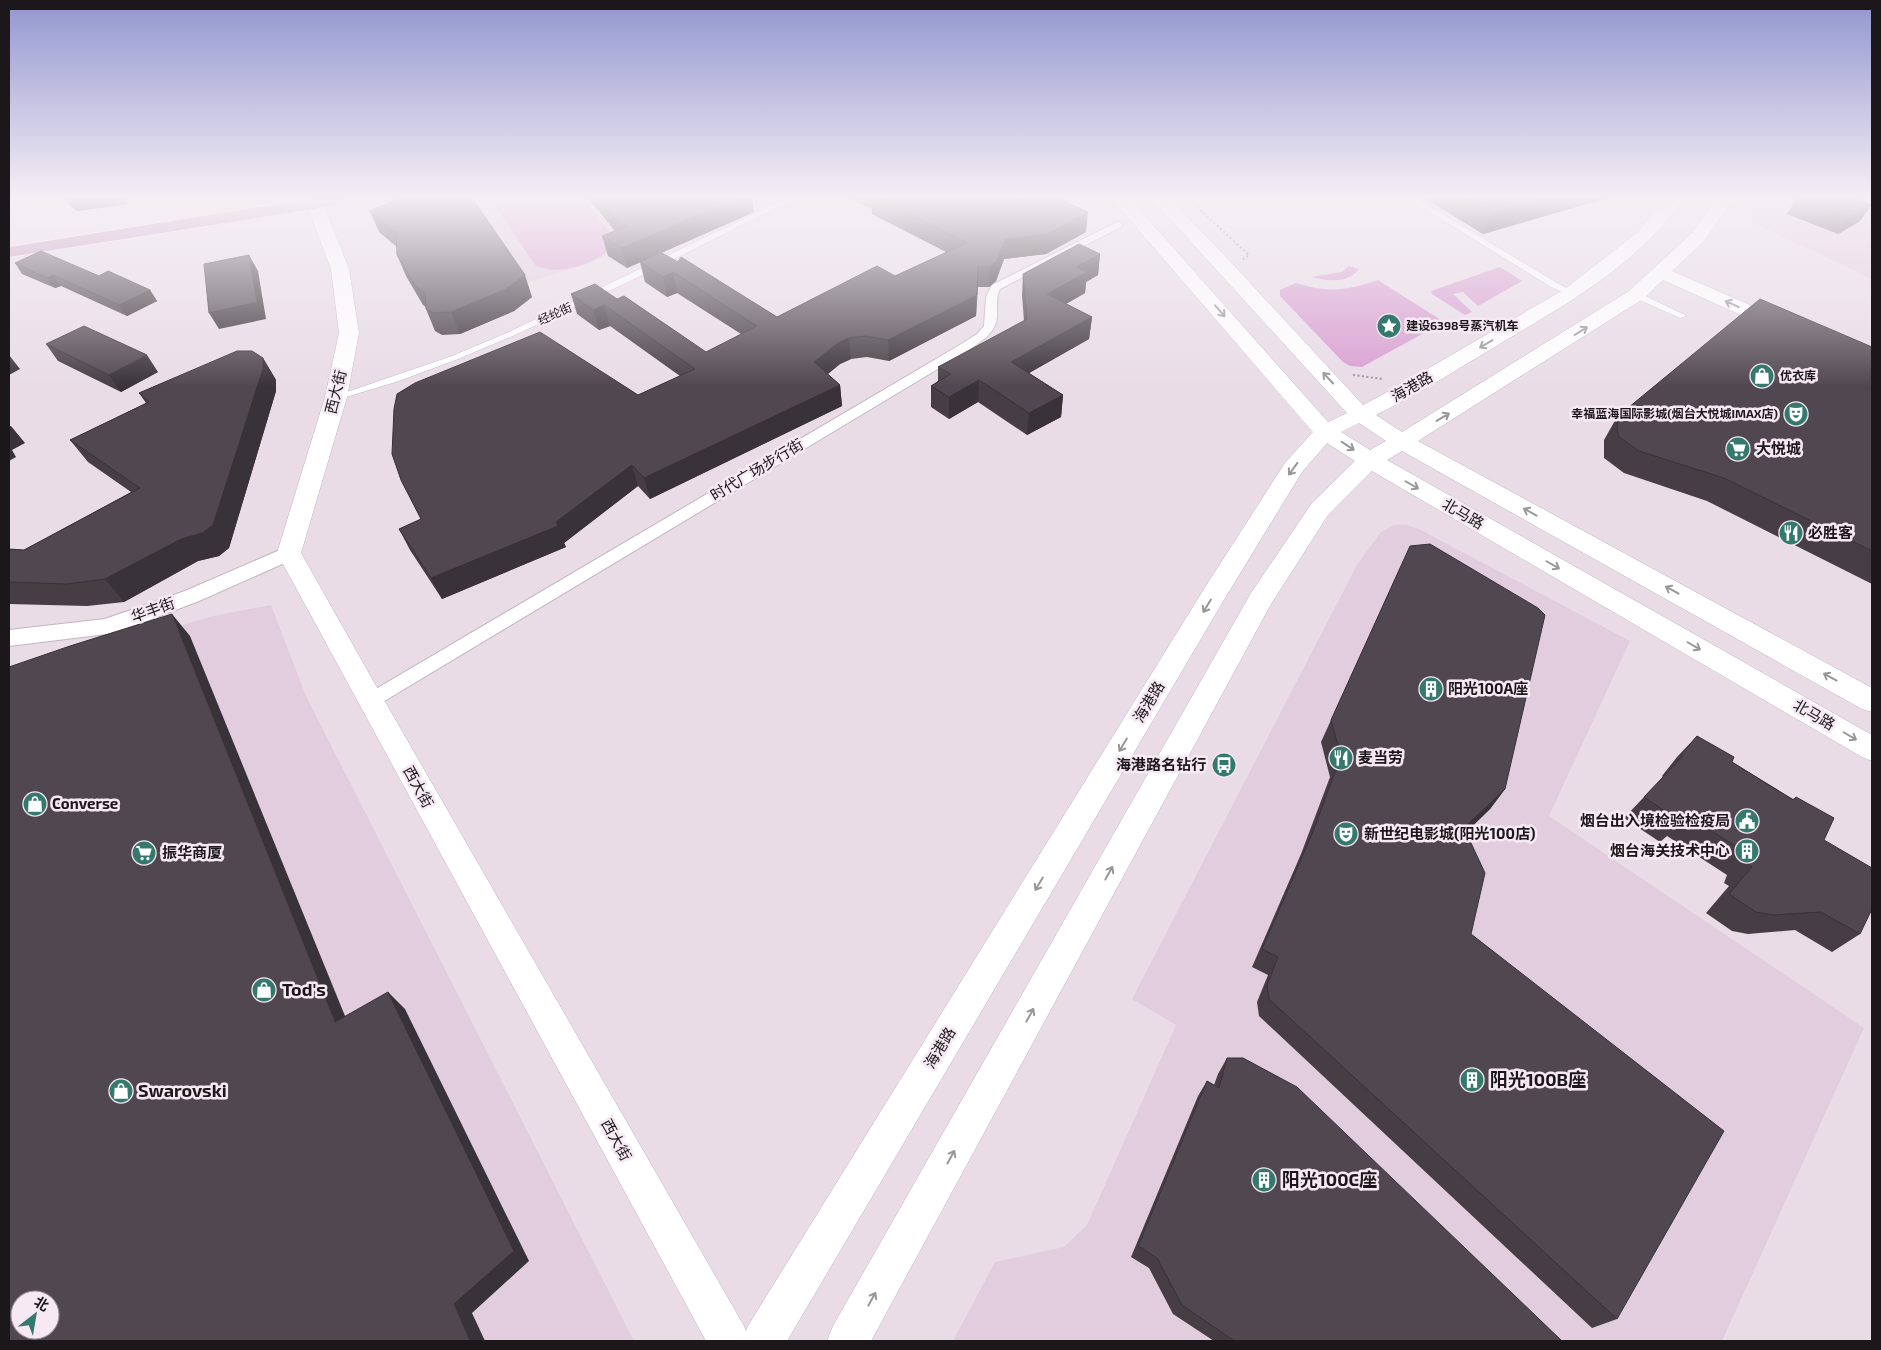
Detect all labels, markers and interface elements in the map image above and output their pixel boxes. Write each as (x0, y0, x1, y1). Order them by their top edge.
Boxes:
one-way arrow (1725, 298, 1740, 308)
street label: 经纶街 (535, 299, 574, 327)
one-way arrow (1214, 304, 1225, 317)
place icon: 建设6398号蒸汽机车 (1376, 313, 1402, 339)
place label: 建设6398号蒸汽机车 (1406, 318, 1518, 332)
one-way arrow (1574, 325, 1588, 335)
one-way arrow (1479, 339, 1494, 349)
shop icon: 优衣库 (1749, 363, 1775, 389)
street label: 海港路 (1388, 367, 1435, 405)
street label: 西大街 (321, 368, 349, 416)
place label: 优衣库 (1780, 368, 1816, 382)
one-way arrow (1322, 372, 1334, 384)
theatre icon: 幸福蓝海国际影城(烟台大悦城IMAX店) (1783, 401, 1809, 427)
place label: 幸福蓝海国际影城(烟台大悦城IMAX店) (1571, 406, 1778, 420)
one-way arrow (1436, 411, 1450, 421)
street label: 时代广场步行街 (707, 434, 806, 504)
supermarket icon: 大悦城 (1725, 436, 1751, 462)
place label: 大悦城 (1756, 439, 1801, 457)
one-way arrow (1340, 441, 1354, 451)
one-way arrow (1288, 462, 1299, 475)
one-way arrow (1404, 480, 1419, 490)
street label: 北马路 (1440, 494, 1487, 532)
one-way arrow (1523, 506, 1537, 516)
restaurant icon: 必胜客 (1778, 520, 1804, 546)
place label: 必胜客 (1808, 523, 1853, 541)
one-way arrow (1545, 561, 1560, 571)
one-way arrow (1665, 585, 1680, 594)
street label: 华丰街 (128, 593, 177, 625)
one-way arrow (1201, 599, 1211, 613)
one-way arrow (1686, 642, 1701, 652)
one-way arrow (1822, 672, 1837, 682)
building icon: 阳光100A座 (1418, 676, 1444, 702)
street label: 海港路 (1129, 678, 1167, 725)
place label: 阳光100A座 (1448, 679, 1528, 697)
street label: 北马路 (1791, 695, 1838, 733)
one-way arrow (1843, 731, 1858, 741)
one-way arrow (1117, 738, 1127, 752)
restaurant icon: 麦当劳 (1328, 745, 1354, 771)
place label: 麦当劳 (1358, 748, 1403, 766)
bus stop icon: 海港路名钻行 (1211, 752, 1237, 778)
place label: 海港路名钻行 (1116, 755, 1206, 773)
street label: 西大街 (400, 762, 438, 811)
shop icon: Converse (22, 791, 48, 817)
place label: Converse (52, 794, 118, 812)
public building icon: 烟台出入境检验检疫局 (1734, 808, 1760, 834)
place label: 烟台出入境检验检疫局 (1580, 811, 1730, 829)
theatre icon: 新世纪电影城(阳光100店) (1333, 821, 1359, 847)
place label: 新世纪电影城(阳光100店) (1364, 824, 1535, 842)
building icon: 烟台海关技术中心 (1734, 838, 1760, 864)
supermarket icon: 振华商厦 (131, 840, 157, 866)
place label: 烟台海关技术中心 (1610, 841, 1730, 859)
place label: 振华商厦 (162, 843, 222, 861)
one-way arrow (1104, 866, 1114, 880)
one-way arrow (1033, 877, 1043, 891)
shop icon: Tod's (251, 977, 277, 1003)
place label: Tod's (282, 978, 326, 1000)
one-way arrow (1025, 1008, 1035, 1022)
street label: 海港路 (920, 1024, 958, 1071)
building icon: 阳光100B座 (1459, 1067, 1485, 1093)
place label: 阳光100B座 (1490, 1068, 1586, 1090)
shop icon: Swarovski (108, 1078, 134, 1104)
place label: Swarovski (138, 1079, 227, 1101)
street label: 西大街 (598, 1115, 636, 1164)
one-way arrow (946, 1150, 956, 1164)
building icon: 阳光100C座 (1251, 1167, 1277, 1193)
place label: 阳光100C座 (1282, 1168, 1377, 1190)
north arrow (10, 1290, 60, 1340)
one-way arrow (867, 1292, 877, 1306)
text: 北 (32, 1293, 52, 1314)

